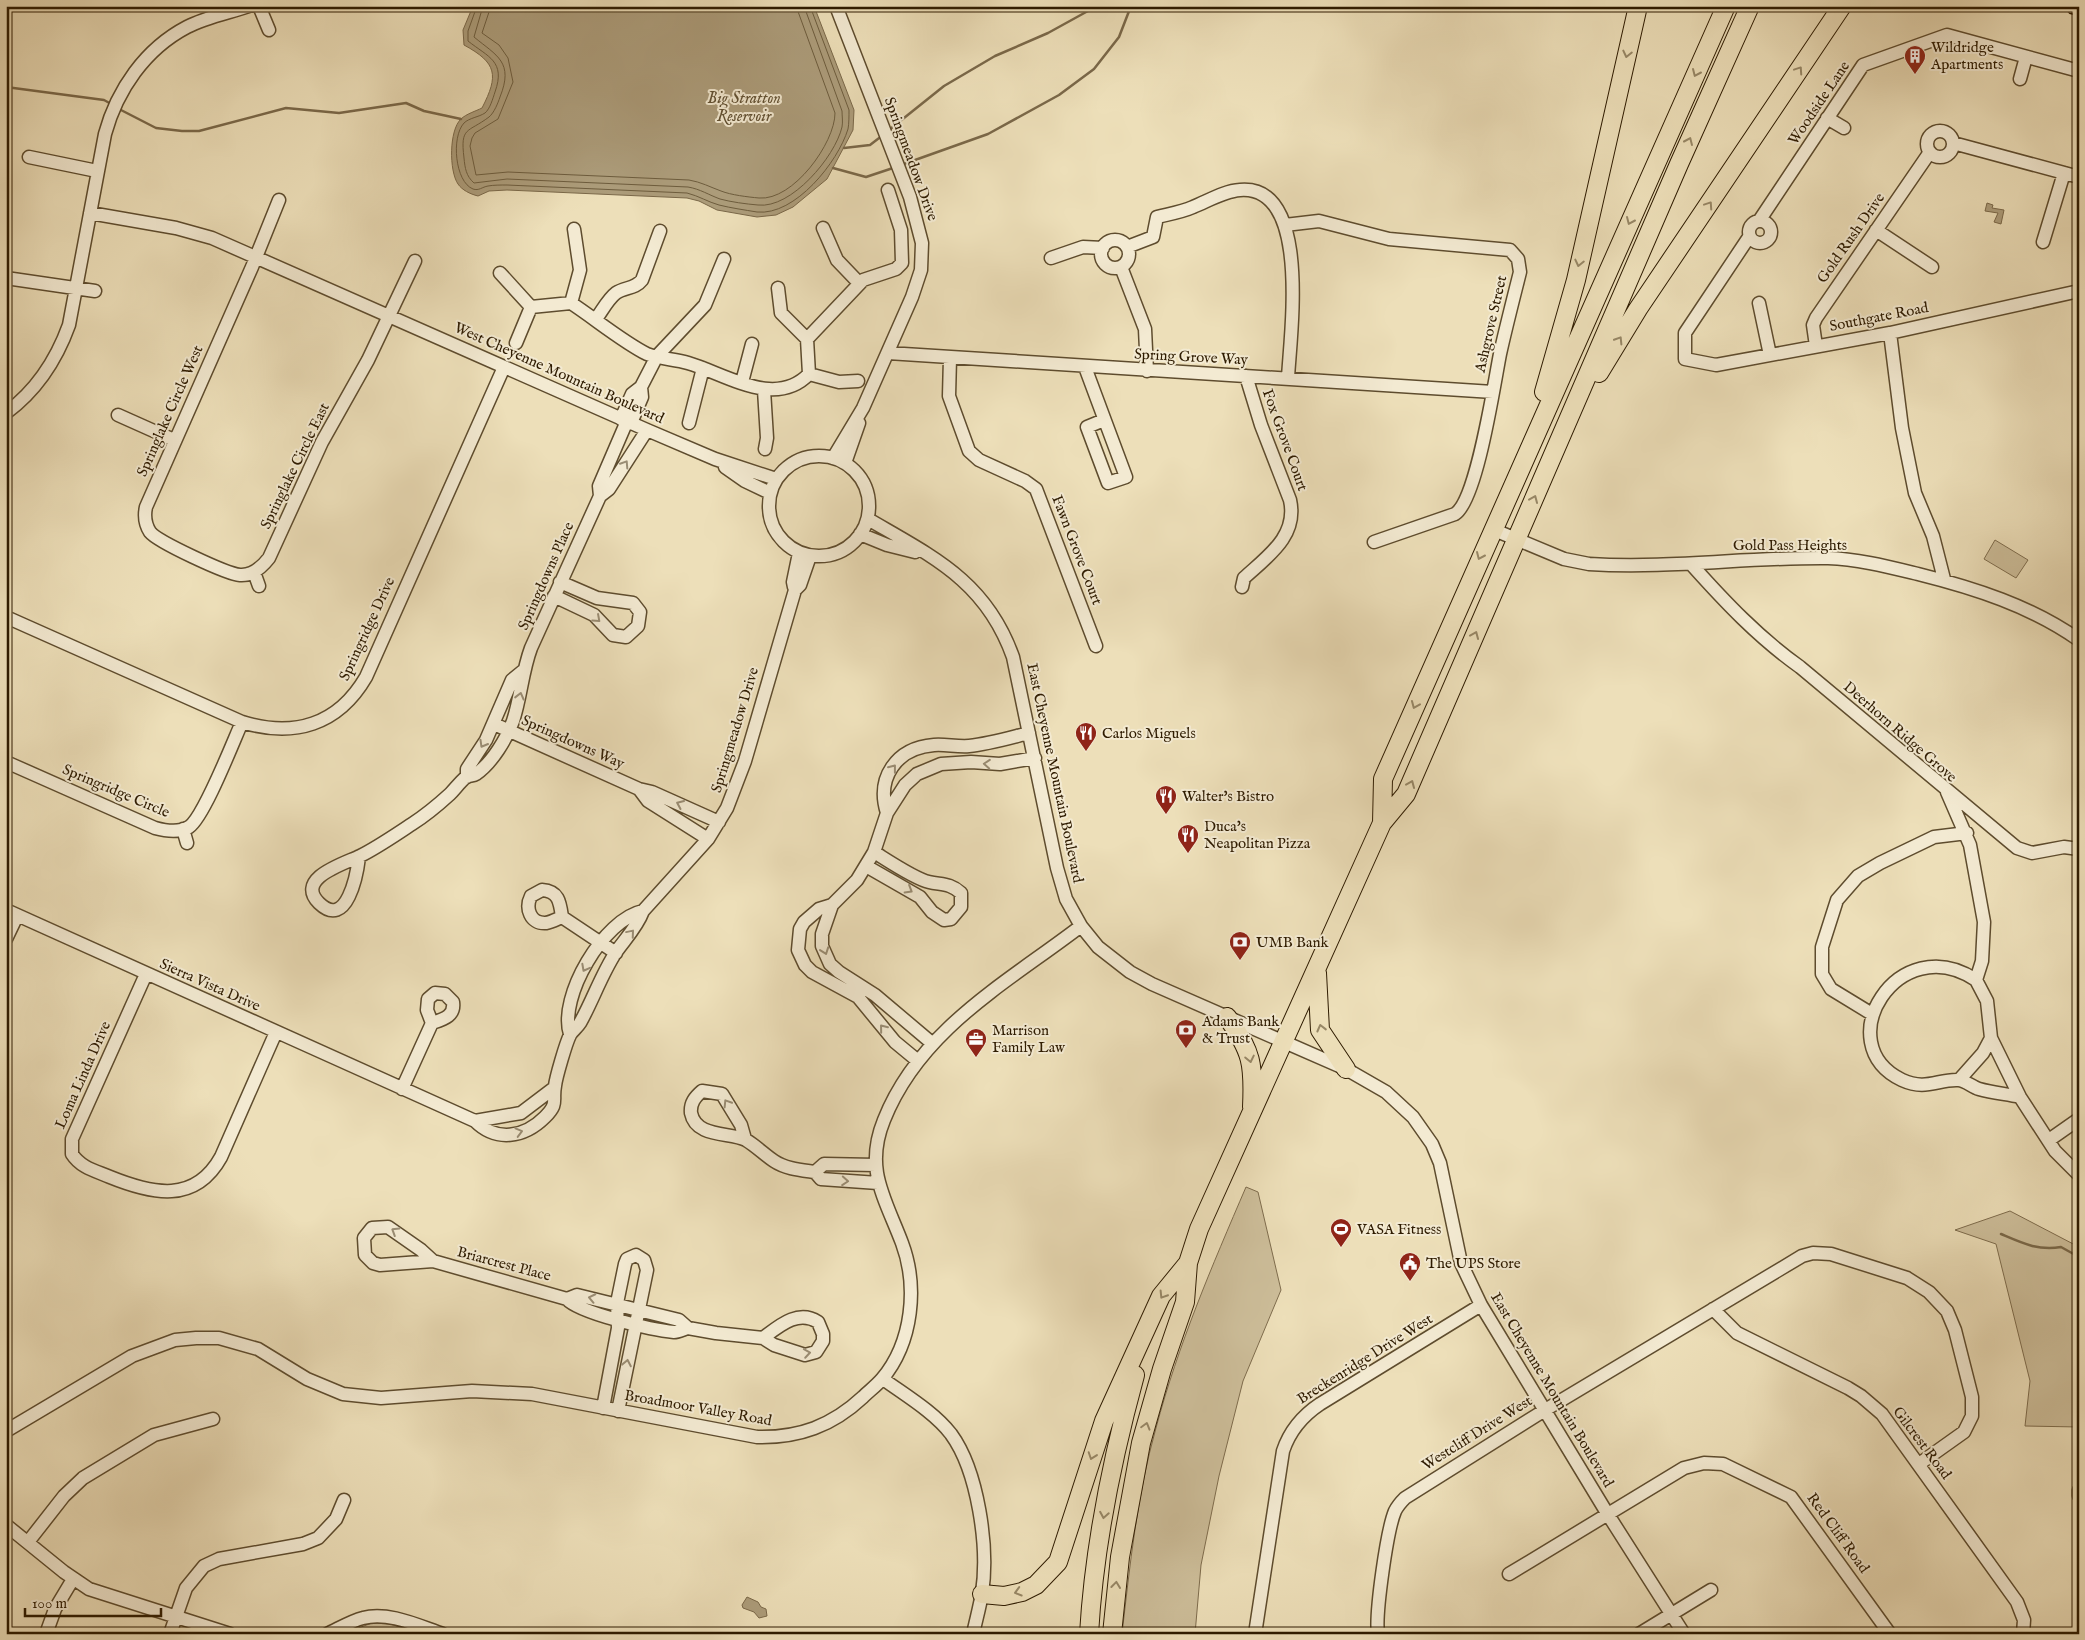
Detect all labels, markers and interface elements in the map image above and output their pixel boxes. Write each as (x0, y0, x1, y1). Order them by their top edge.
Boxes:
place label: Wildridge Apartments (1930, 38, 2003, 74)
building icon: Wildridge Apartments (1903, 44, 1927, 75)
one-way arrow (1622, 49, 1633, 58)
street label: Woodside Lane (1784, 57, 1854, 149)
one-way arrow (1793, 66, 1803, 75)
one-way arrow (1692, 68, 1703, 77)
water label: Big Stratton Reservoir (707, 89, 781, 127)
street label: Springmeadow Drive (880, 95, 942, 224)
one-way arrow (1683, 137, 1694, 146)
street label: Gold Rush Drive (1813, 189, 1889, 287)
one-way arrow (1703, 201, 1712, 210)
one-way arrow (1626, 216, 1637, 225)
one-way arrow (1574, 259, 1585, 268)
street label: Ashgrove Street (1470, 274, 1511, 375)
street label: Southgate Road (1828, 298, 1931, 336)
street label: West Cheyenne Mountain Boulevard (451, 318, 668, 428)
one-way arrow (1612, 336, 1622, 345)
street label: Springlake Circle West (132, 342, 208, 480)
street label: Spring Grove Way (1134, 345, 1249, 369)
street label: Fox Grove Court (1258, 386, 1312, 494)
street label: Springlake Circle East (256, 400, 334, 532)
one-way arrow (619, 461, 628, 470)
street label: Fawn Grove Court (1047, 492, 1107, 608)
one-way arrow (1528, 495, 1538, 504)
street label: Springdowns Place (514, 519, 578, 633)
street label: Gold Pass Heights (1733, 536, 1847, 555)
one-way arrow (1476, 551, 1487, 560)
street label: Springridge Drive (335, 574, 399, 684)
one-way arrow (591, 613, 600, 622)
one-way arrow (1469, 631, 1480, 640)
street label: East Cheyenne Mountain Boulevard (1022, 661, 1088, 886)
street label: Springmeadow Drive (707, 665, 763, 795)
street label: Deerhorn Ridge Grove (1839, 677, 1961, 787)
one-way arrow (514, 691, 525, 700)
one-way arrow (1411, 700, 1421, 708)
street label: Springdowns Way (519, 711, 628, 773)
restaurant icon: Carlos Miguels (1074, 721, 1098, 752)
place label: Carlos Miguels (1102, 724, 1196, 743)
one-way arrow (480, 738, 490, 747)
one-way arrow (983, 758, 991, 769)
street label: Springridge Circle (59, 760, 173, 822)
one-way arrow (887, 764, 896, 773)
one-way arrow (1404, 780, 1415, 789)
restaurant icon: Walter's Bistro (1154, 784, 1178, 815)
place label: Walter's Bistro (1182, 787, 1274, 806)
one-way arrow (676, 799, 685, 810)
place label: Duca's Neapolitan Pizza (1204, 817, 1311, 853)
restaurant icon: Duca's Neapolitan Pizza (1176, 823, 1200, 854)
one-way arrow (903, 884, 912, 894)
one-way arrow (625, 930, 633, 939)
bank icon: UMB Bank (1228, 930, 1252, 961)
place label: UMB Bank (1256, 933, 1329, 952)
one-way arrow (819, 946, 829, 955)
street label: Sierra Vista Drive (157, 954, 263, 1016)
one-way arrow (581, 962, 591, 971)
place label: Adams Bank & Trust (1201, 1012, 1280, 1048)
street label: Loma Linda Drive (51, 1018, 115, 1132)
bank icon: Adams Bank & Trust (1174, 1018, 1198, 1049)
place label: Marrison Family Law (992, 1021, 1066, 1057)
one-way arrow (1316, 1024, 1327, 1032)
one-way arrow (879, 1025, 888, 1034)
office icon: Marrison Family Law (964, 1027, 988, 1058)
one-way arrow (1244, 1055, 1255, 1064)
one-way arrow (724, 1099, 734, 1108)
one-way arrow (514, 1128, 522, 1138)
one-way arrow (841, 1175, 849, 1186)
sports icon: VASA Fitness (1329, 1217, 1353, 1248)
place label: VASA Fitness (1356, 1220, 1441, 1239)
one-way arrow (391, 1228, 400, 1238)
street label: Briarcrest Place (455, 1242, 553, 1286)
public building icon: The UPS Store (1398, 1251, 1422, 1282)
place label: The UPS Store (1426, 1254, 1521, 1273)
street label: East Cheyenne Mountain Boulevard (1486, 1289, 1618, 1492)
one-way arrow (1160, 1290, 1170, 1299)
one-way arrow (588, 1294, 597, 1304)
street label: Breckenridge Drive West (1294, 1310, 1436, 1408)
one-way arrow (803, 1349, 812, 1359)
one-way arrow (622, 1359, 632, 1368)
street label: Broadmoor Valley Road (623, 1386, 774, 1430)
street label: Westcliff Drive West (1418, 1391, 1536, 1475)
street label: Gilcrest Road (1888, 1403, 1956, 1484)
one-way arrow (1141, 1422, 1151, 1430)
one-way arrow (1088, 1451, 1098, 1460)
street label: Red Cliff Road (1803, 1489, 1874, 1578)
one-way arrow (1099, 1511, 1109, 1519)
one-way arrow (1110, 1581, 1121, 1589)
scale bar (25, 1585, 161, 1617)
one-way arrow (1014, 1586, 1023, 1597)
text: 100 m (32, 1594, 68, 1613)

